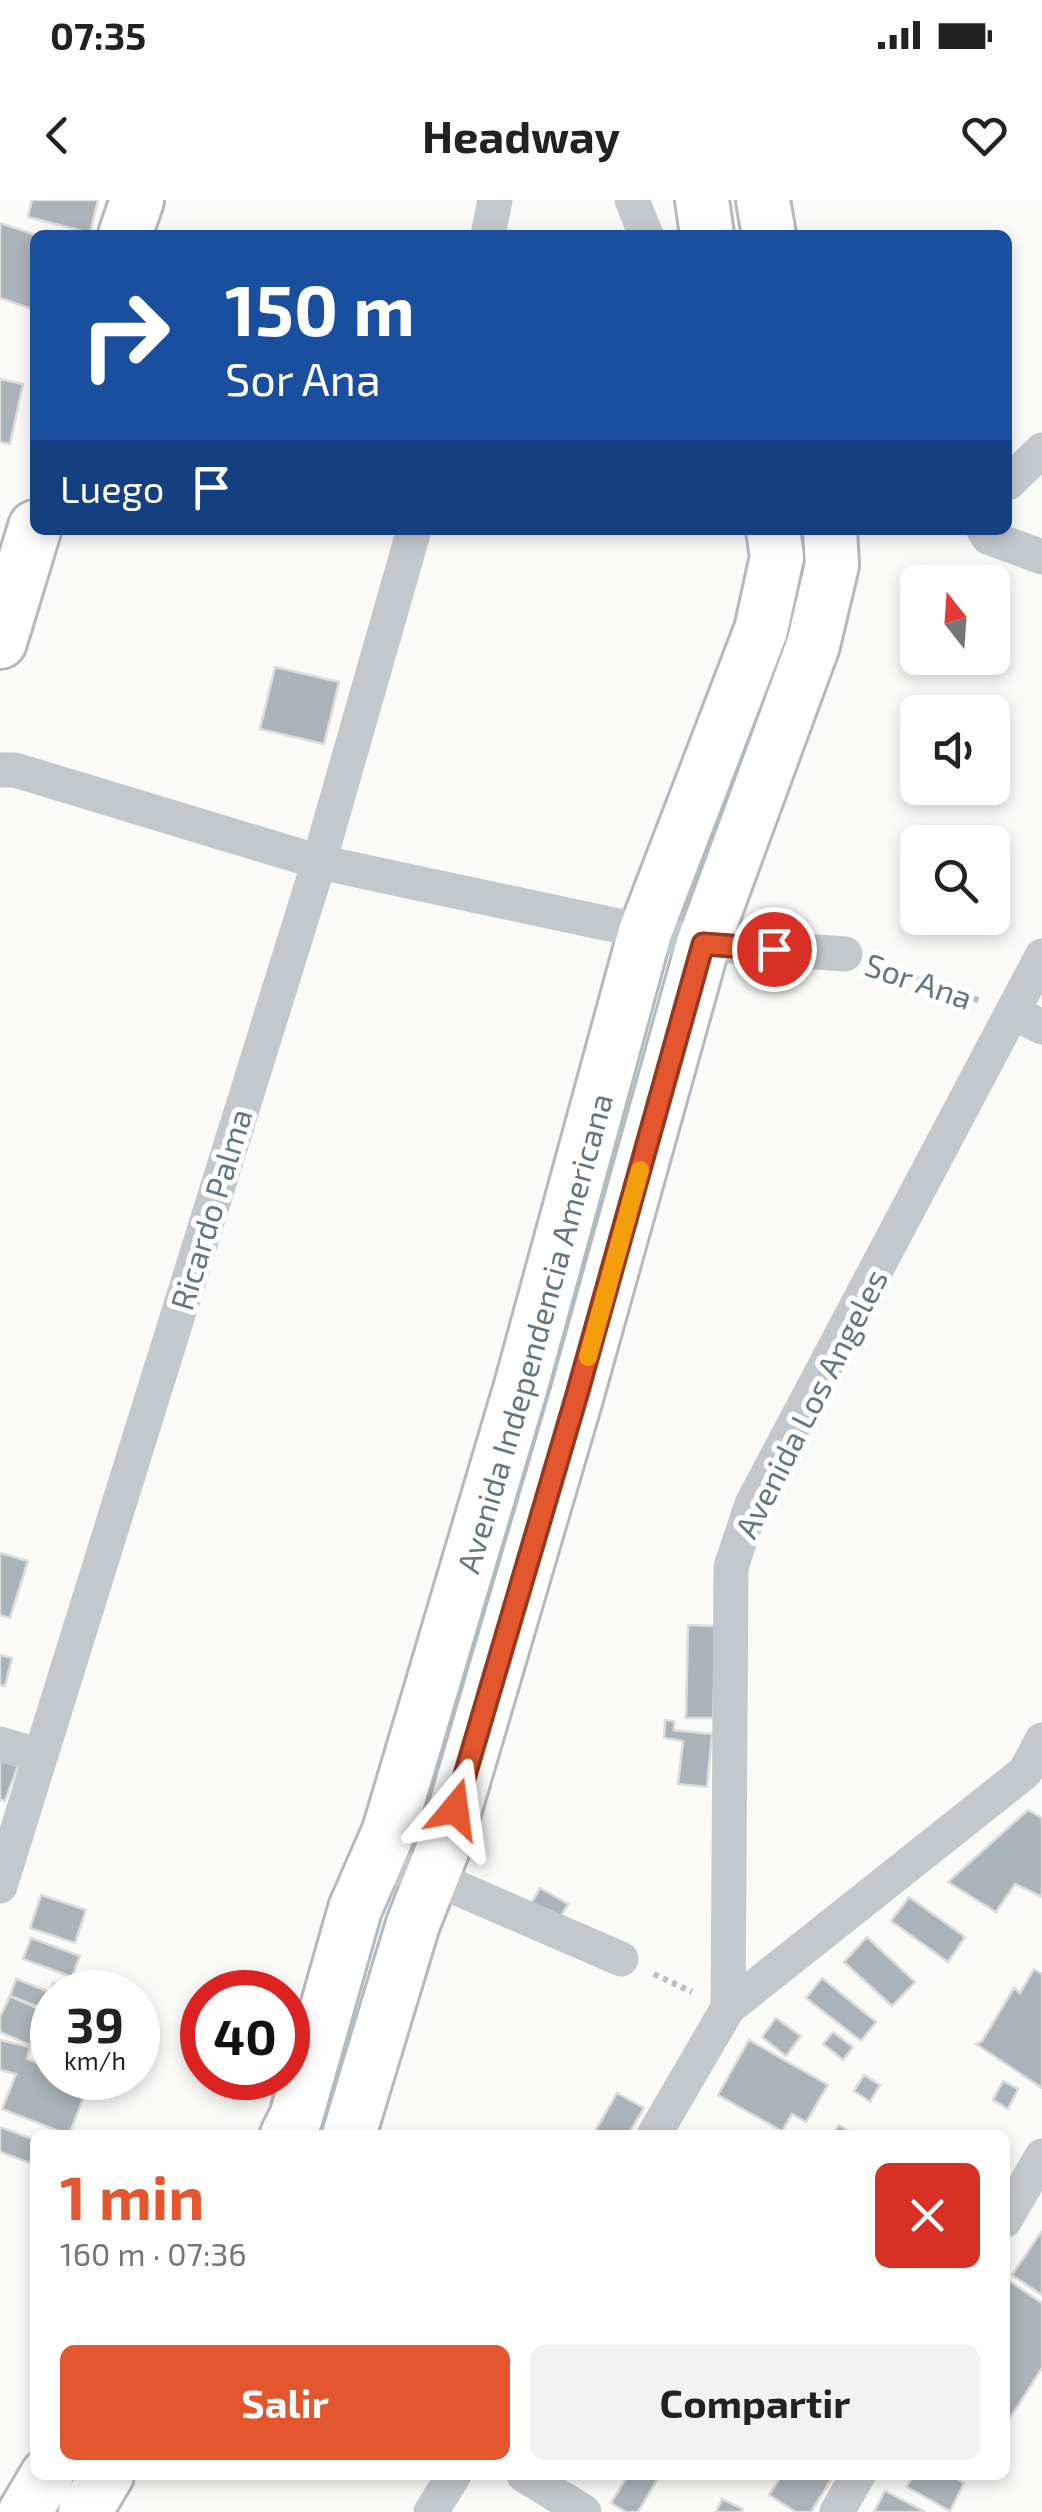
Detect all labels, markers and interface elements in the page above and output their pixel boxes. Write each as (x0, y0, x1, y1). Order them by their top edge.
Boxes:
text: 07:35 (50, 12, 146, 58)
icon: back (30, 108, 85, 163)
text: Headway (422, 108, 620, 162)
icon: heart (957, 108, 1012, 163)
text: 150 m (225, 266, 415, 350)
icon: right (60, 270, 190, 400)
text: Sor Ana (225, 351, 381, 405)
icon: arrive (184, 460, 239, 515)
text: Luego (60, 465, 164, 511)
north arrow (900, 565, 1010, 675)
map controls (900, 565, 1010, 935)
button: sound (900, 695, 1010, 805)
button: search (900, 825, 1010, 935)
pin (732, 907, 817, 992)
icon: arrive (747, 922, 802, 977)
street label: Sor Ana (860, 944, 978, 1016)
street label: Avenida Independencia Americana (448, 1089, 619, 1577)
street label: Ricardo Palma (161, 1104, 259, 1314)
street label: Avenida Los Angeles (726, 1262, 894, 1544)
position arrow (403, 1757, 507, 1861)
speed limit sign: 40 (180, 1970, 310, 2100)
text: 39 (66, 1993, 124, 2053)
text: km/h (64, 2045, 126, 2075)
text: 1 min (60, 2160, 204, 2232)
button: close (875, 2163, 980, 2268)
text: 160 m · 07:36 (60, 2234, 247, 2272)
button: Salir (60, 2345, 510, 2460)
button: Compartir (530, 2345, 980, 2460)

